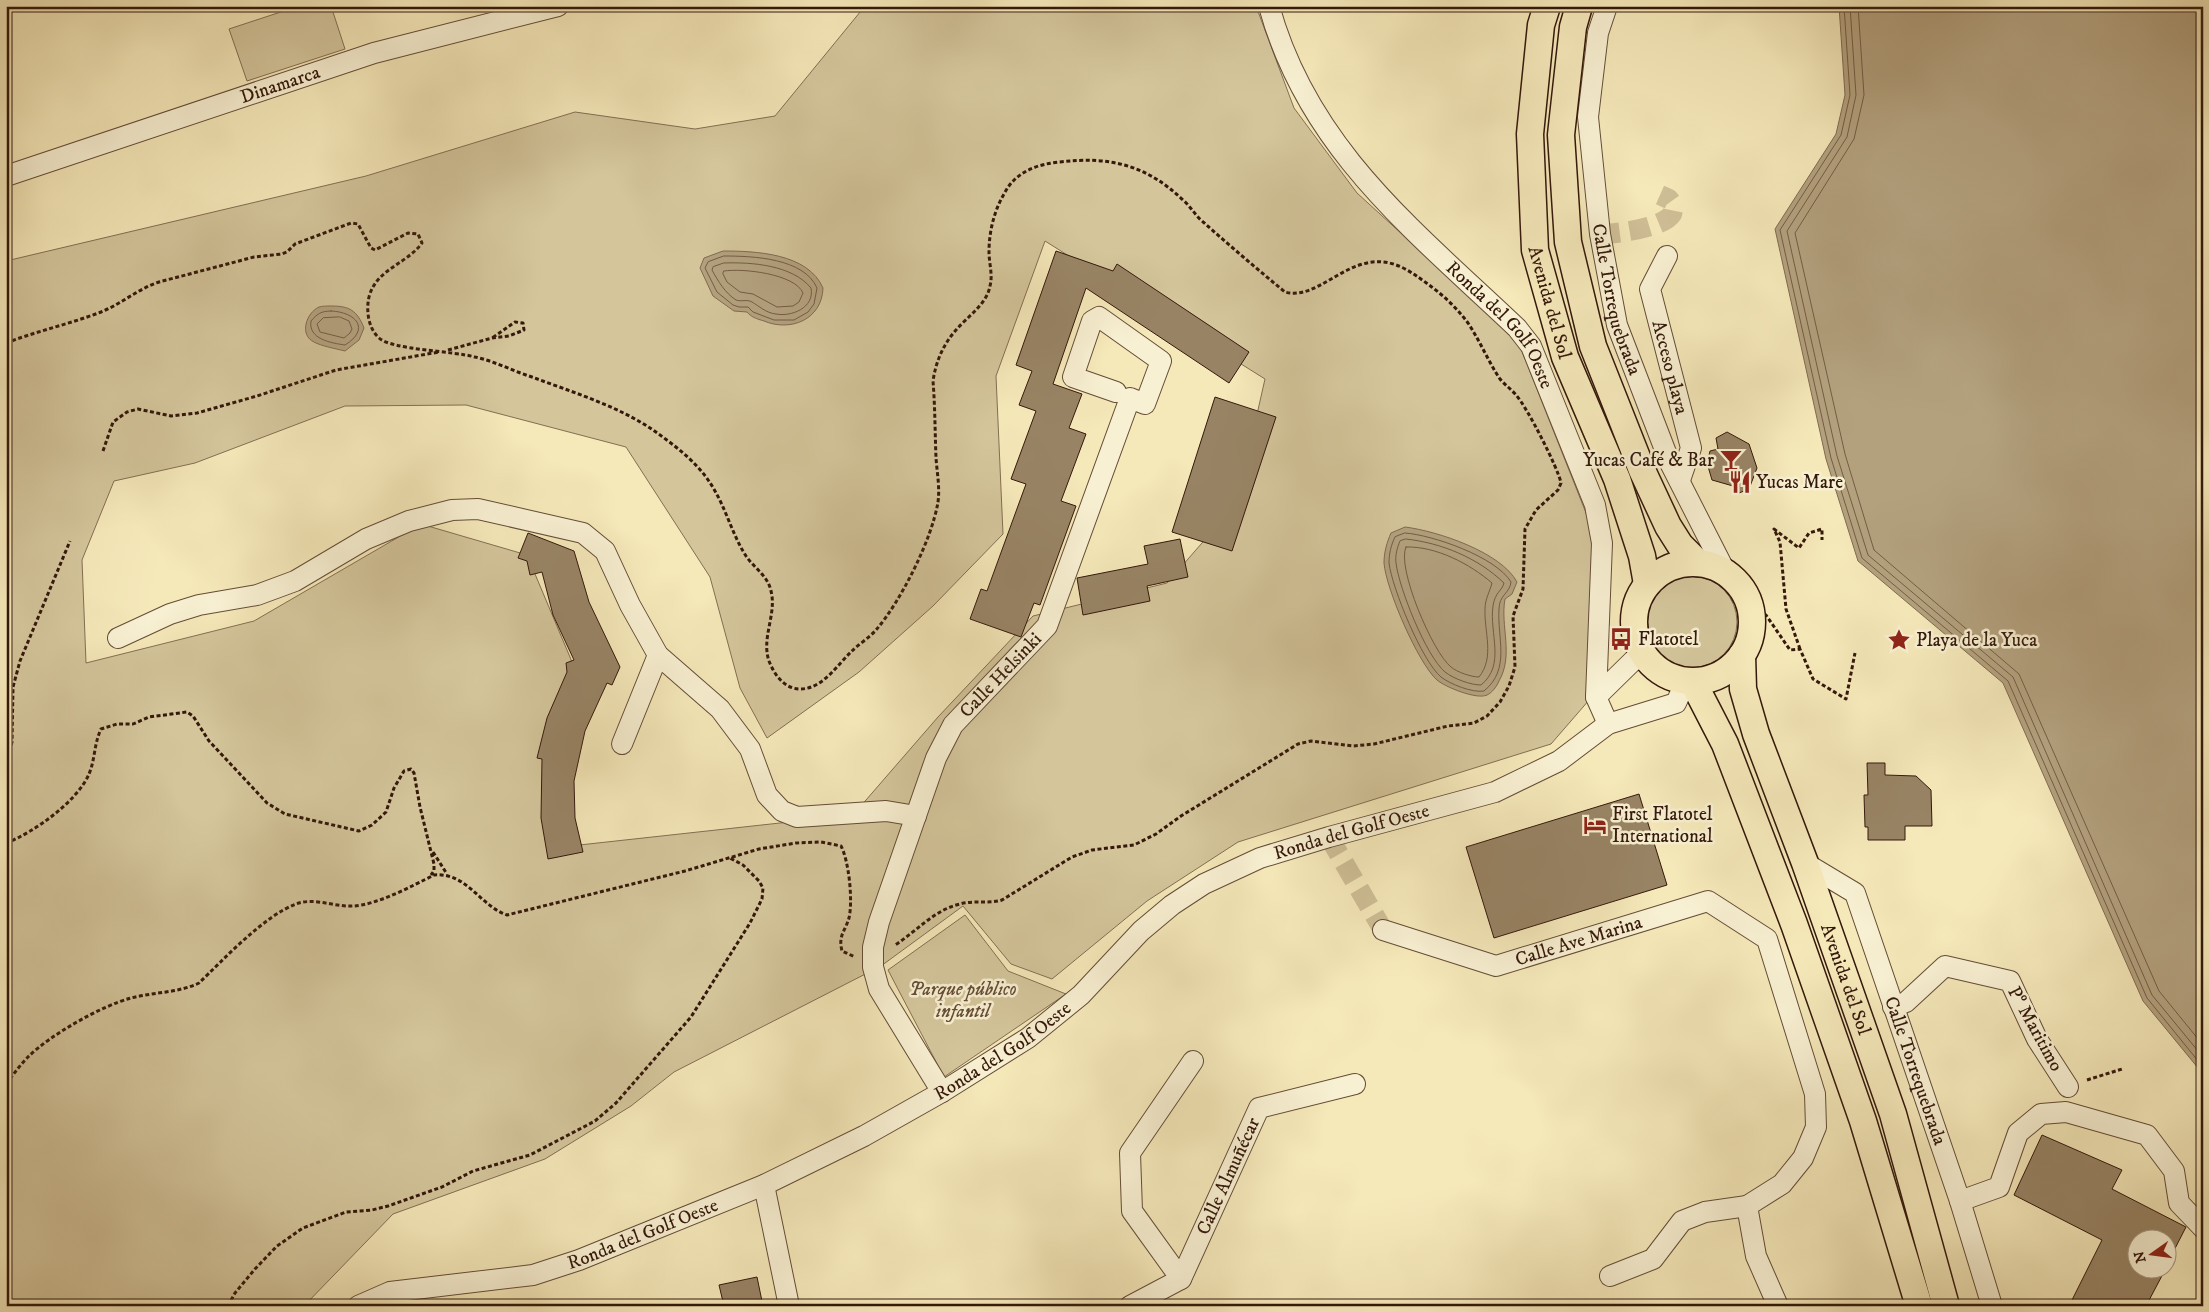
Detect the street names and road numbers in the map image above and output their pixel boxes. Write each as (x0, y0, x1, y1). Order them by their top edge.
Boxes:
street label: Dinamarca (237, 60, 323, 108)
street label: Calle Torrequebrada (1587, 222, 1647, 378)
street label: Avenida del Sol (1523, 243, 1577, 362)
street label: Ronda del Golf Oeste (1441, 256, 1558, 392)
street label: Acceso playa (1647, 318, 1693, 417)
street label: Calle Helsinki (955, 628, 1046, 722)
street label: Ronda del Golf Oeste (1271, 799, 1432, 865)
street label: Calle Ave Marina (1512, 910, 1645, 971)
street label: Avenida del Sol (1816, 920, 1876, 1038)
street label: Pº Maritimo (2002, 982, 2068, 1076)
street label: Calle Torrequebrada (1880, 993, 1952, 1148)
street label: Ronda del Golf Oeste (930, 996, 1076, 1106)
street label: Calle Almuñécar (1191, 1114, 1265, 1238)
street label: Ronda del Golf Oeste (564, 1193, 721, 1275)

